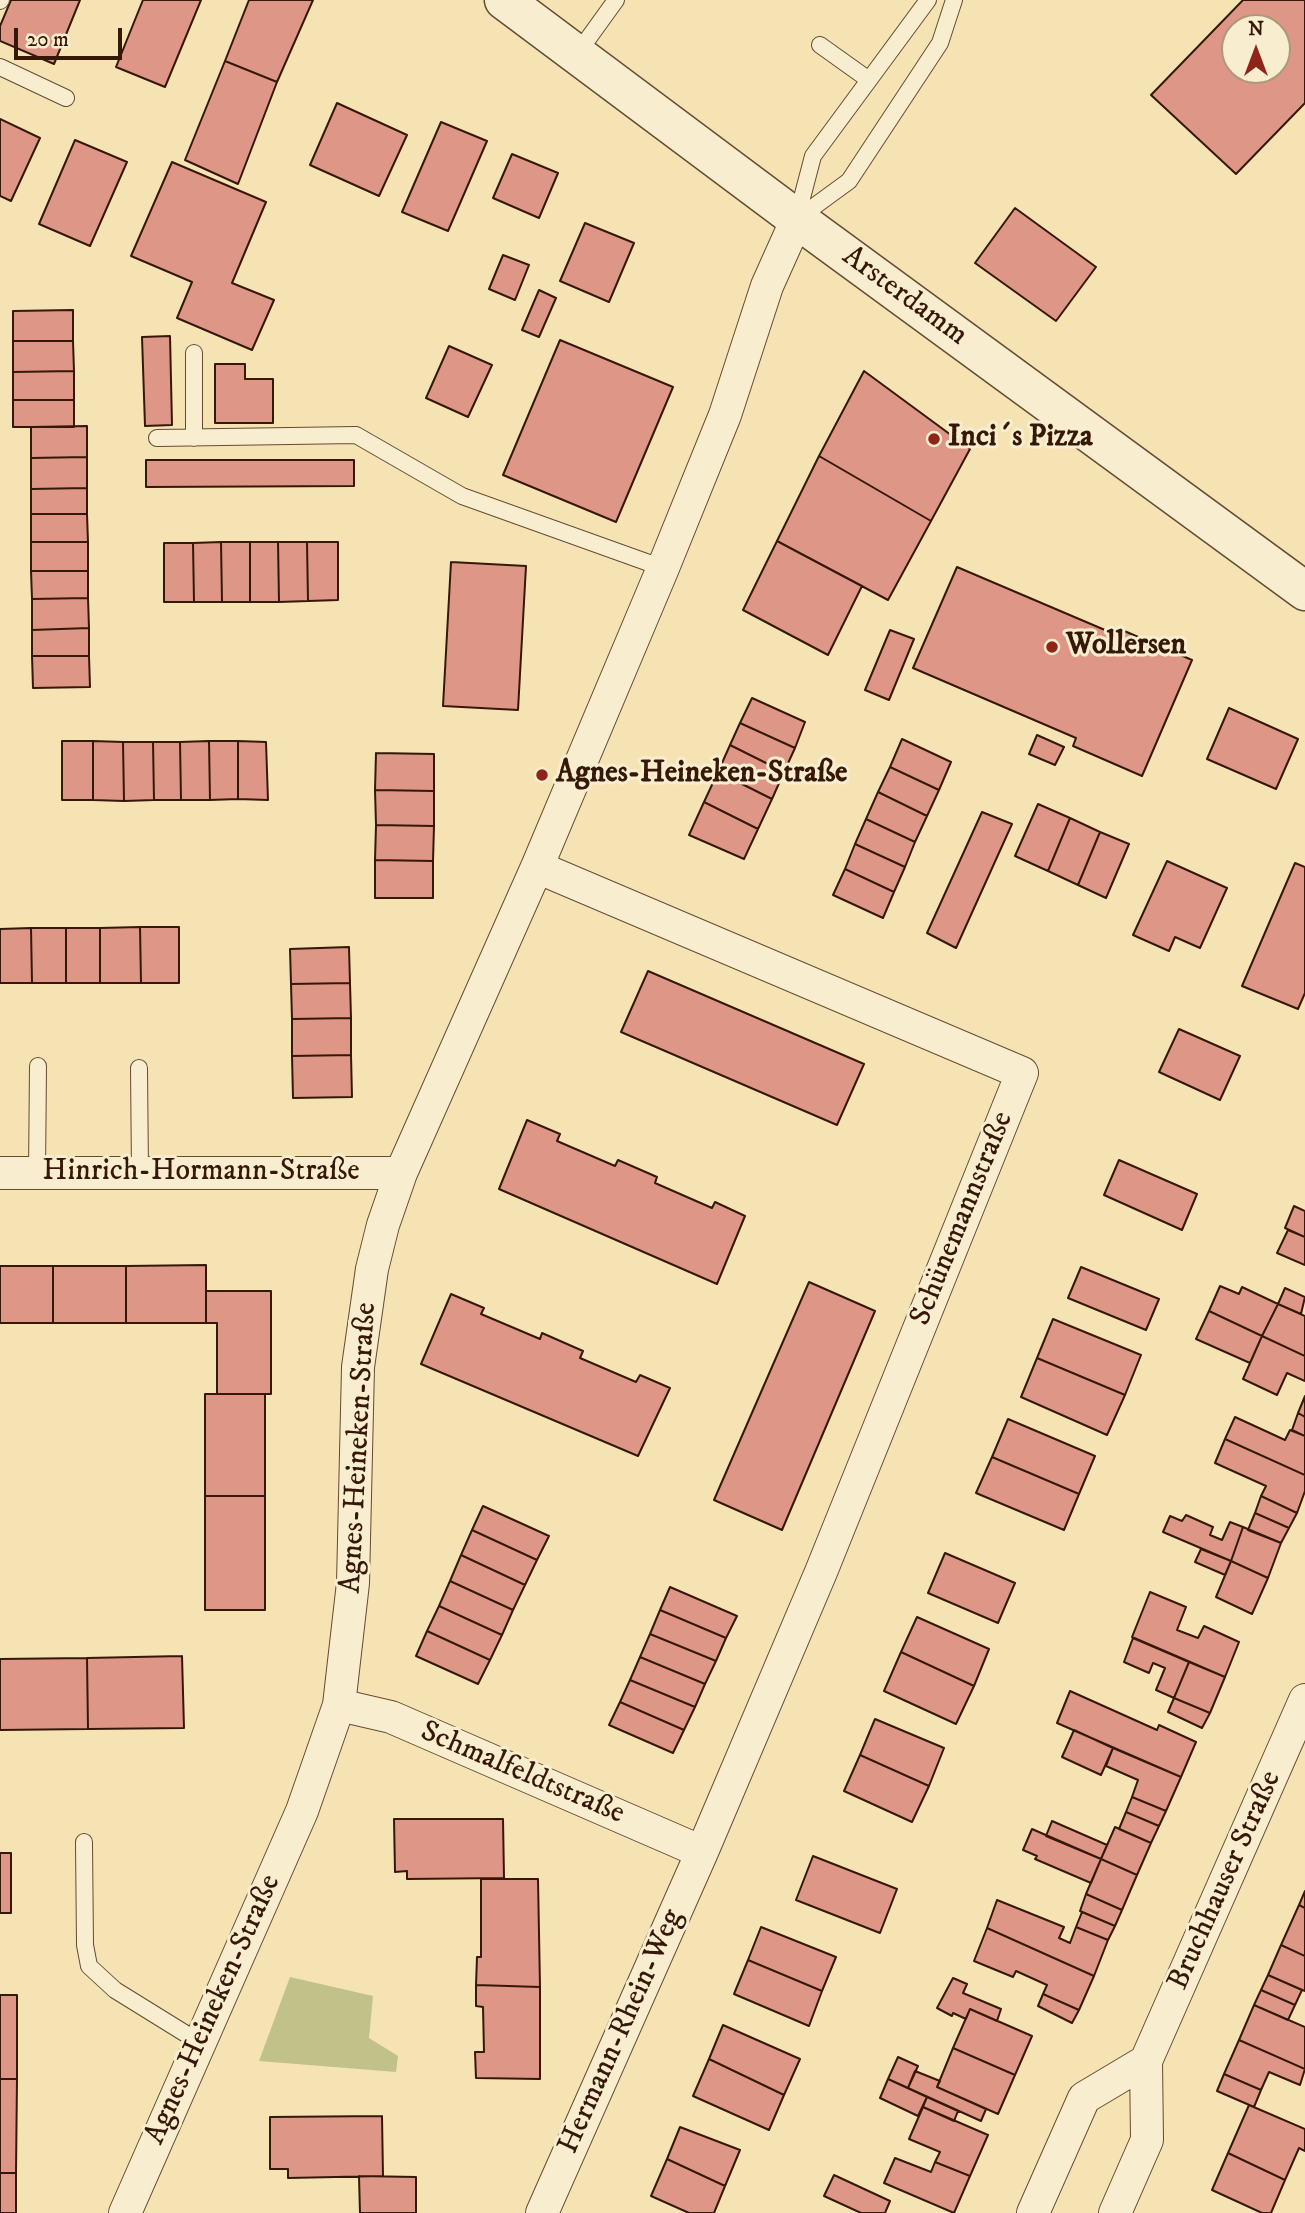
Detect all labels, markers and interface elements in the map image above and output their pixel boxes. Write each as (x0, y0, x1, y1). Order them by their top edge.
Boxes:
scale bar (18, 14, 126, 58)
north arrow (1221, 14, 1291, 84)
text: N (1248, 18, 1264, 41)
text: 20 m (27, 27, 69, 53)
street label: Arsterdamm (834, 239, 974, 355)
place label: Inci´s Pizza (948, 421, 1093, 457)
marker: Inci´s Pizza (926, 431, 942, 447)
place label: Wollersen (1066, 629, 1186, 665)
marker: Wollersen (1044, 639, 1060, 655)
place label: Agnes-Heineken-Straße (556, 757, 847, 793)
marker: Agnes-Heineken-Straße (534, 767, 550, 783)
street label: Schünemannstraße (904, 1107, 1022, 1331)
street label: Hinrich-Hormann-Straße (42, 1155, 360, 1191)
street label: Agnes-Heineken-Straße (334, 1302, 386, 1594)
street label: Schmalfeldtstraße (415, 1715, 629, 1833)
street label: Bruchhauser Straße (1162, 1766, 1290, 1996)
street label: Agnes-Heineken-Straße (138, 1870, 290, 2150)
street label: Hermann-Rhein-Weg (552, 1904, 692, 2160)

